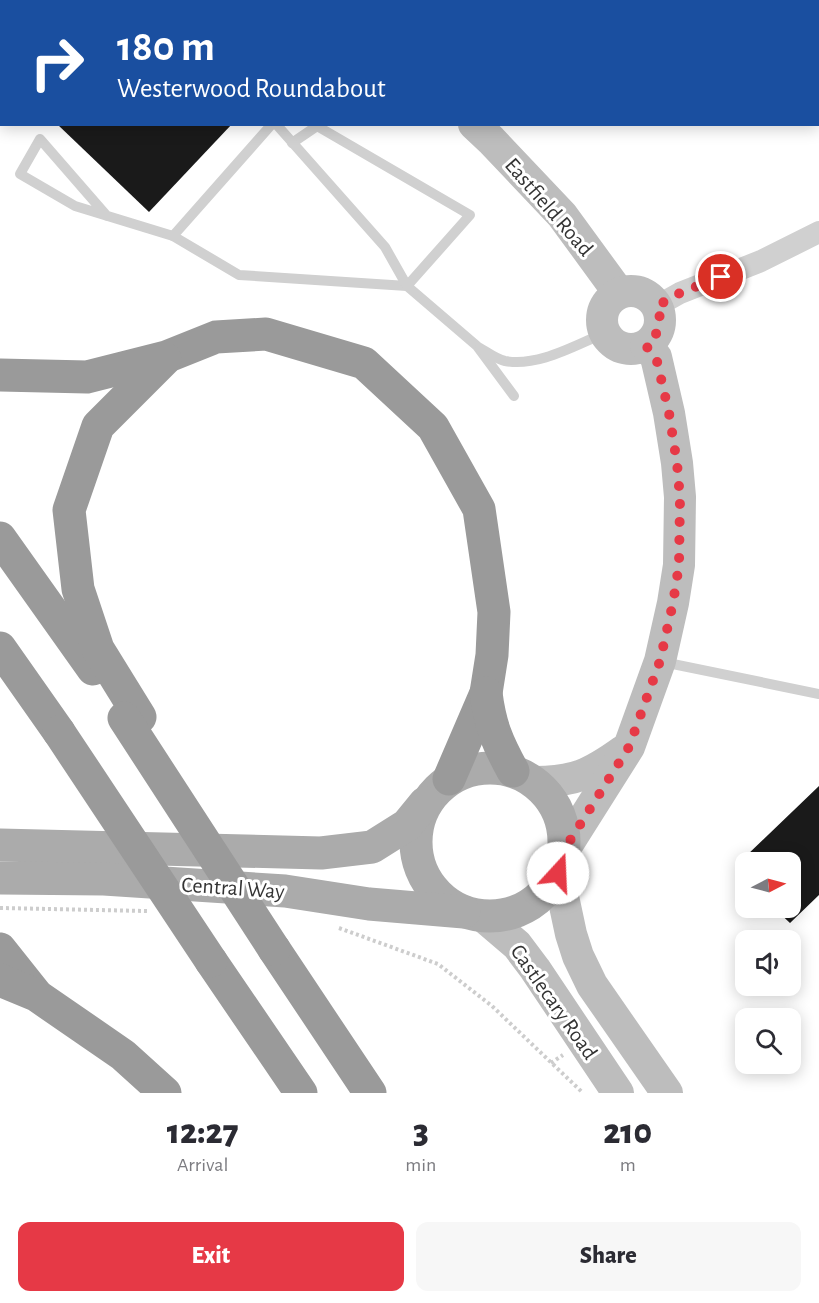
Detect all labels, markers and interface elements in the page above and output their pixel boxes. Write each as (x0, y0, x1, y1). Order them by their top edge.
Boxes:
icon: right (18, 24, 96, 102)
text: 180 m (117, 26, 215, 68)
text: Westerwood Roundabout (117, 75, 386, 102)
street label: Eastfield Road (501, 154, 597, 260)
pin (695, 251, 746, 302)
icon: arrive (704, 260, 737, 293)
position arrow (526, 841, 590, 905)
north arrow (735, 852, 801, 918)
map controls (735, 852, 801, 1074)
street label: Central Way (181, 873, 286, 903)
button: sound (735, 930, 801, 996)
street label: Castlecary Road (506, 941, 602, 1063)
button: search (735, 1008, 801, 1074)
text: 12:27 (167, 1114, 239, 1150)
text: 3 (413, 1114, 429, 1150)
text: 210 (603, 1114, 652, 1150)
text: Arrival (177, 1155, 228, 1175)
text: min (405, 1155, 436, 1175)
text: m (620, 1155, 636, 1175)
button: Exit (18, 1222, 404, 1291)
button: Share (416, 1222, 801, 1291)

